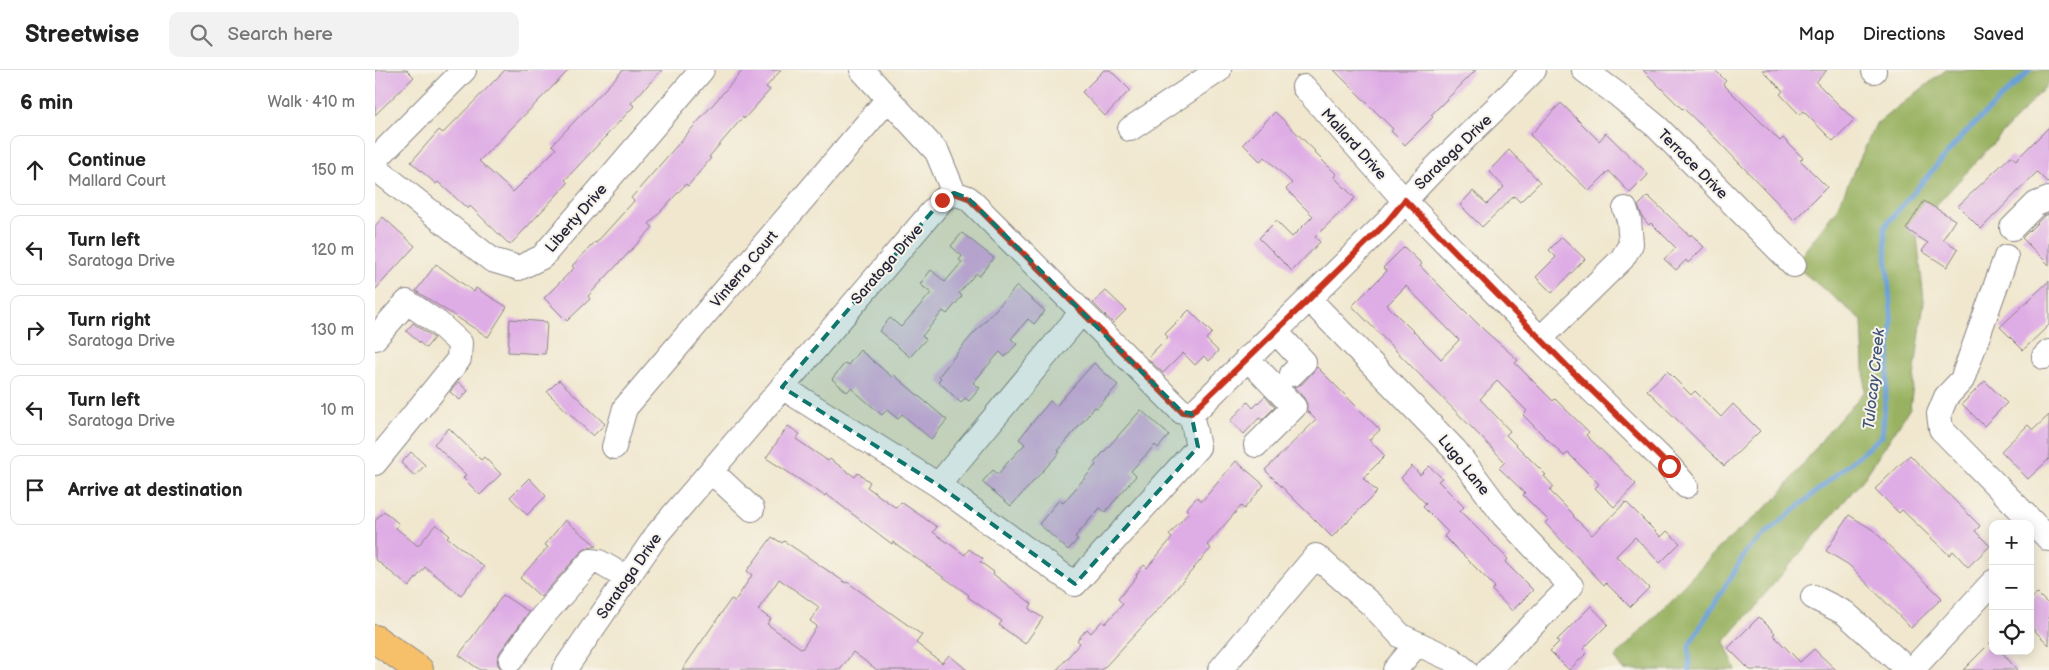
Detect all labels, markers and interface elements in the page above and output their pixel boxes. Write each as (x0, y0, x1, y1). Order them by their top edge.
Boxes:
search box (169, 12, 519, 57)
text: Streetwise (25, 20, 139, 49)
icon: search (187, 21, 215, 49)
text: Search here (227, 23, 333, 46)
text: Map (1799, 24, 1835, 45)
text: Directions (1863, 24, 1945, 45)
text: Saved (1973, 24, 2024, 45)
text: 6 min (20, 90, 73, 115)
text: Walk · 410 m (268, 93, 355, 112)
street label: Mallard Drive (1317, 105, 1391, 184)
street label: Saratoga Drive (1411, 111, 1496, 194)
street label: Terrace Drive (1654, 125, 1732, 204)
text: Continue (68, 149, 146, 172)
icon: ahead (21, 156, 49, 184)
text: 150 m (312, 161, 354, 180)
text: Mallard Court (68, 172, 166, 191)
street label: Liberty Drive (541, 180, 611, 257)
route end (931, 189, 954, 212)
street label: Saratoga Drive (847, 220, 928, 308)
street label: Vinterra Court (707, 227, 782, 312)
text: Turn left (68, 229, 140, 252)
icon: left (21, 236, 49, 264)
text: 120 m (311, 241, 354, 260)
text: Saratoga Drive (68, 252, 175, 271)
text: Turn right (68, 309, 151, 332)
icon: right (21, 316, 49, 344)
text: 130 m (311, 321, 354, 340)
water label: Tulocay Creek (1860, 327, 1889, 431)
text: Saratoga Drive (68, 332, 175, 351)
text: Turn left (68, 389, 140, 412)
icon: left (21, 396, 49, 424)
text: 10 m (321, 401, 354, 420)
text: Saratoga Drive (68, 412, 175, 431)
street label: Lugo Lane (1433, 431, 1494, 499)
route start (1658, 455, 1681, 478)
icon: arrive (21, 476, 49, 504)
text: Arrive at destination (68, 479, 243, 502)
map controls (1989, 520, 2034, 655)
button: + (1989, 520, 2034, 565)
street label: Saratoga Drive (593, 530, 666, 623)
button: − (1989, 565, 2034, 610)
button: locate (1989, 610, 2034, 655)

